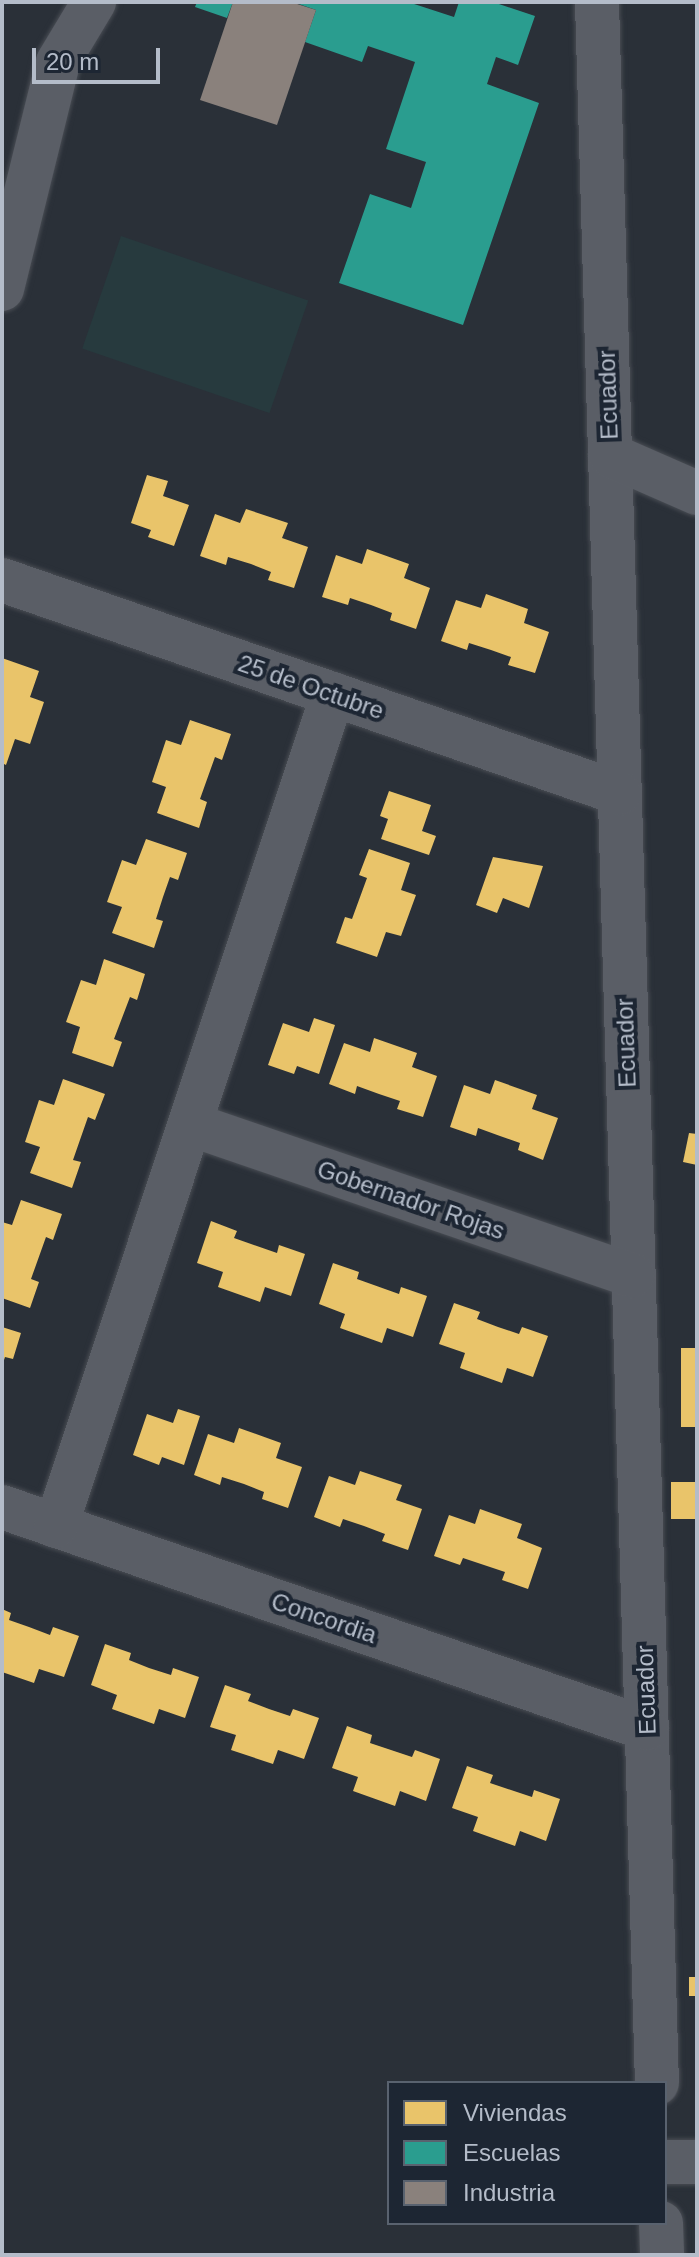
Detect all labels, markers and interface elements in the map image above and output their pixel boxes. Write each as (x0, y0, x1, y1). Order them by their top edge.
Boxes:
scale bar (36, 32, 164, 82)
text: 20 m (46, 48, 99, 75)
street label: Ecuador (592, 350, 624, 440)
street label: 25 de Octubre (234, 649, 388, 725)
street label: Ecuador (610, 998, 642, 1088)
street label: Gobernador Rojas (314, 1154, 508, 1246)
street label: Concordia (268, 1587, 380, 1649)
street label: Ecuador (630, 1645, 662, 1735)
legend (387, 2081, 667, 2225)
text: Viviendas (463, 2099, 567, 2126)
text: Escuelas (463, 2139, 560, 2166)
text: Industria (463, 2179, 555, 2206)

